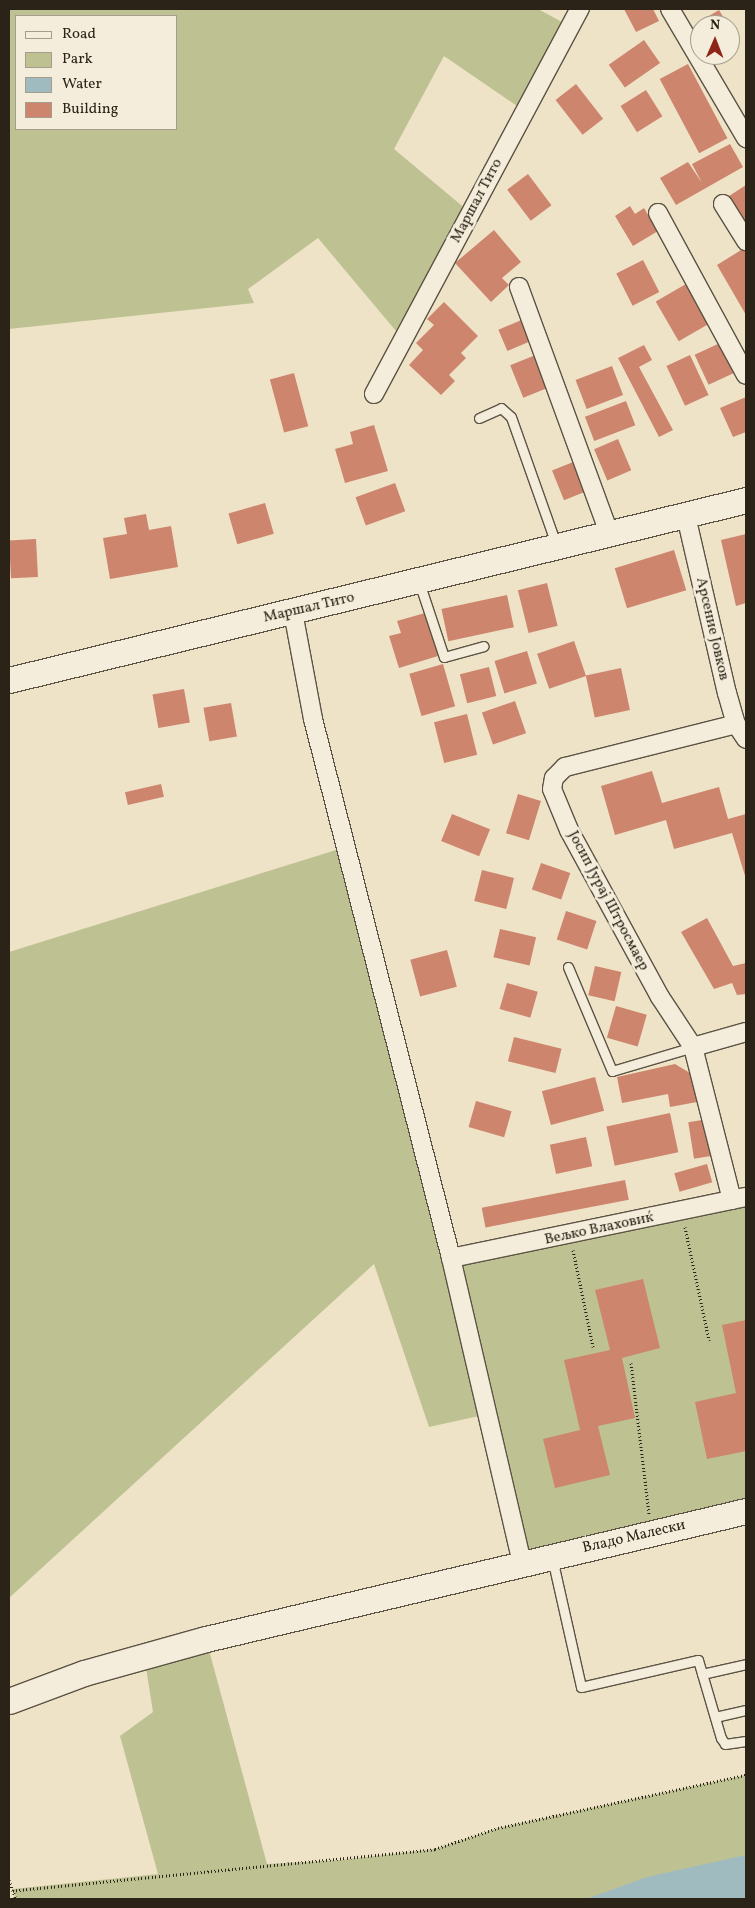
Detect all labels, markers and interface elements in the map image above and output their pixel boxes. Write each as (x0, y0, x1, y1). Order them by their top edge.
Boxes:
legend (15, 15, 178, 130)
north arrow (690, 15, 740, 65)
text: N (710, 16, 720, 35)
text: Road (62, 24, 96, 45)
text: Park (62, 49, 93, 70)
text: Water (62, 74, 102, 95)
text: Building (62, 99, 118, 120)
street label: Маршал Тито (447, 156, 507, 246)
street label: Арсение Јовков (691, 576, 733, 682)
street label: Маршал Тито (261, 589, 357, 627)
street label: Јосип Јурај Штросмаер (563, 828, 653, 974)
street label: Вељко Влаховиќ (543, 1209, 655, 1249)
street label: Владо Малески (581, 1516, 687, 1558)

